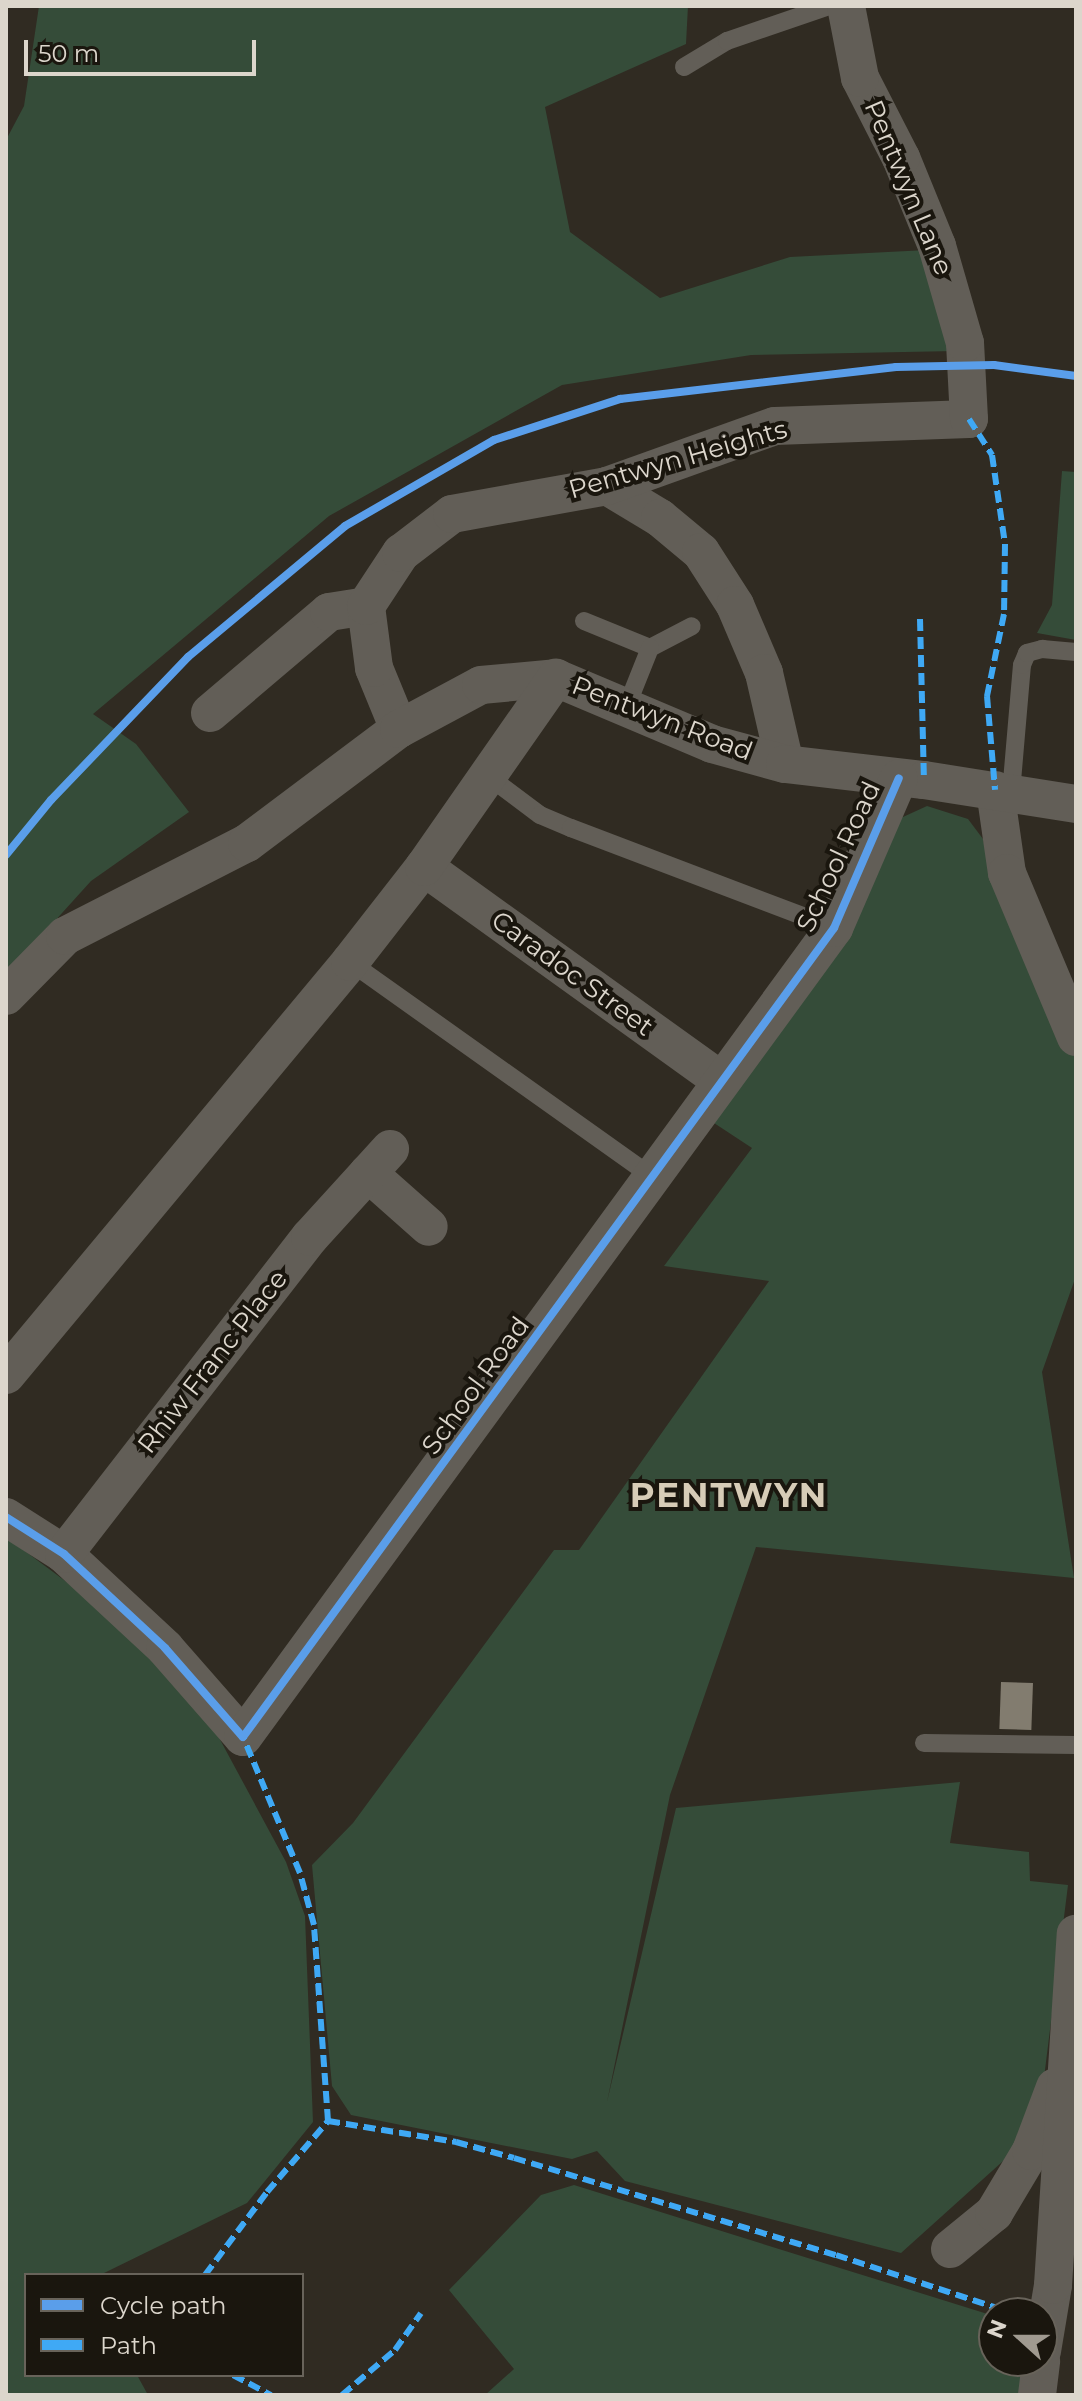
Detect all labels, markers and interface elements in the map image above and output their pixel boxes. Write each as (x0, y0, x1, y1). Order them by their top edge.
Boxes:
scale bar (28, 24, 260, 74)
text: 50 m (38, 39, 99, 68)
street label: Pentwyn Lane (857, 96, 959, 280)
street label: Pentwyn Heights (565, 414, 791, 506)
street label: Pentwyn Road (567, 670, 757, 768)
street label: School Road (791, 777, 887, 937)
street label: Caradoc Street (485, 905, 659, 1043)
street label: Rhiw Franc Place (132, 1264, 294, 1460)
street label: School Road (416, 1311, 536, 1461)
district label: PENTWYN (630, 1476, 828, 1516)
legend (24, 2273, 304, 2377)
text: Cycle path (100, 2291, 227, 2320)
north arrow (978, 2297, 1058, 2377)
text: N (981, 2316, 1013, 2342)
text: Path (100, 2331, 157, 2360)

